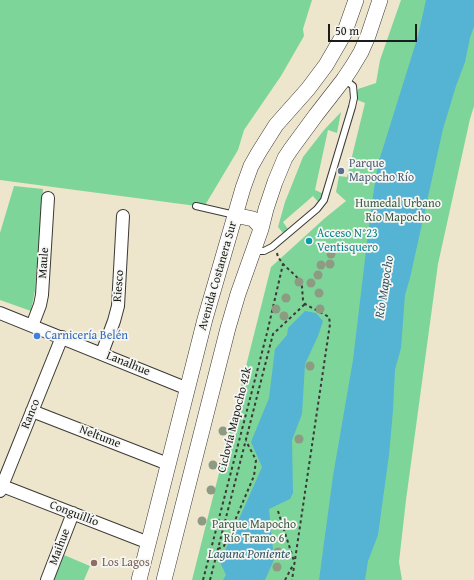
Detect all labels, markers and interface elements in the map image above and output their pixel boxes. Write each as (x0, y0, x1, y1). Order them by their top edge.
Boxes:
scale bar (330, 16, 419, 42)
text: 50 m (335, 22, 359, 39)
place label: Parque Mapocho Río (349, 157, 414, 185)
marker: Parque Mapocho Río (336, 166, 346, 176)
park label: Humedal Urbano Río Mapocho (355, 197, 441, 225)
street label: Avenida Costanera Sur (196, 220, 240, 332)
place label: Acceso N°23 Ventisquero (317, 227, 378, 255)
marker: Acceso N°23 Ventisquero (304, 236, 314, 246)
street label: Maule (36, 247, 52, 279)
water label: Río Mapocho (372, 255, 398, 319)
street label: Riesco (111, 269, 127, 303)
place label: Carnicería Belén (45, 329, 128, 343)
marker: Carnicería Belén (32, 331, 42, 341)
street label: Lanalhue (104, 349, 152, 379)
street label: Ciclovía Mapocho 42k (215, 366, 255, 474)
street label: Ranco (19, 397, 43, 431)
street label: Neltume (77, 423, 123, 451)
street label: Conguillío (47, 498, 101, 530)
park label: Parque Mapocho Río Tramo 6 (212, 518, 296, 546)
street label: Maihue (47, 527, 73, 567)
water label: Laguna Poniente (208, 547, 290, 563)
place label: Los Lagos (102, 556, 150, 570)
marker: Los Lagos (89, 558, 99, 568)

